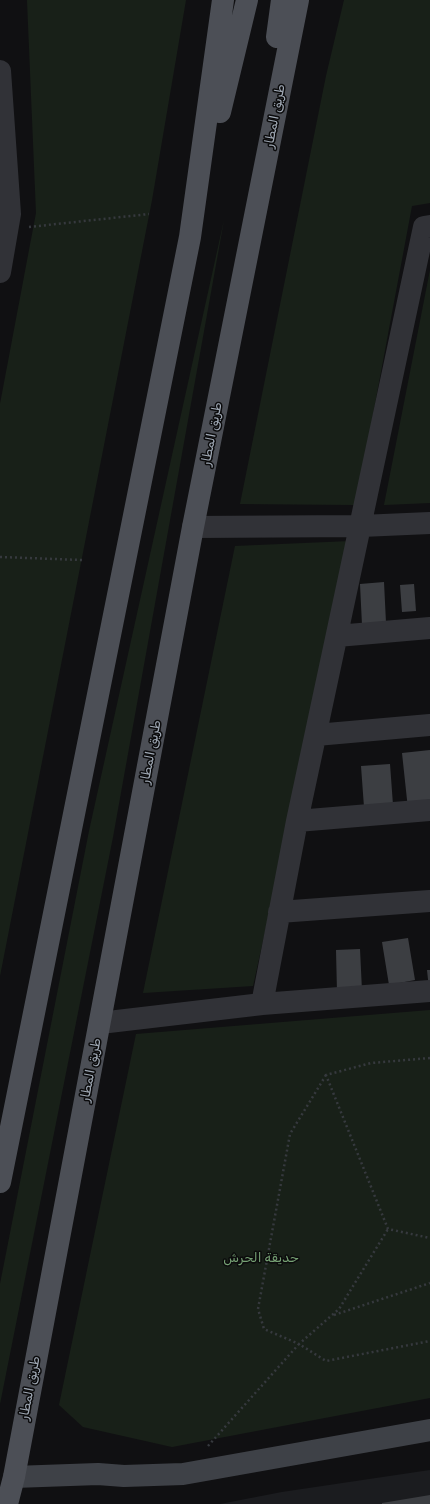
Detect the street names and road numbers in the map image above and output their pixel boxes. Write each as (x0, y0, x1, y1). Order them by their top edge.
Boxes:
street label: طريق المطار (261, 83, 289, 149)
street label: طريق المطار (198, 401, 226, 467)
street label: طريق المطار (137, 719, 165, 785)
street label: طريق المطار (77, 1037, 105, 1103)
street label: طريق المطار (16, 1355, 44, 1421)

